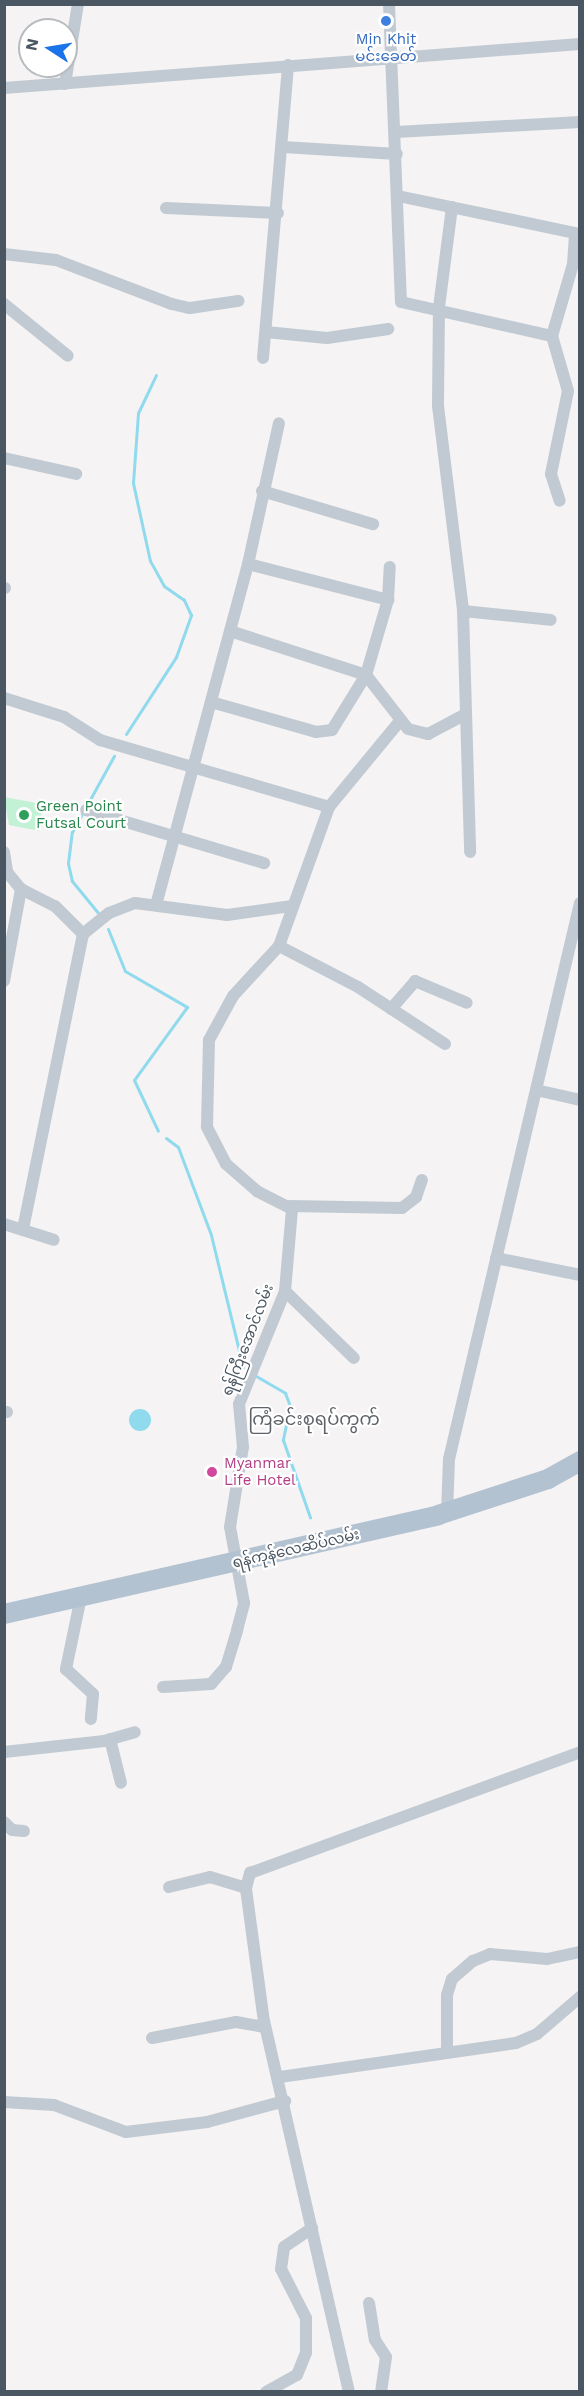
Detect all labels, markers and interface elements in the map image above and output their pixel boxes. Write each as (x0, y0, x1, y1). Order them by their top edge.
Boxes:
marker: Min Khit မင်းခေတ် (379, 14, 393, 28)
north arrow (18, 18, 78, 78)
place label: Min Khit မင်းခေတ် (355, 30, 417, 65)
text: N (21, 37, 42, 52)
place label: Green Point Futsal Court (36, 797, 127, 832)
marker: Green Point Futsal Court (17, 808, 31, 822)
street label: ရန်ကြီးအောင်လမ်း (218, 1281, 278, 1399)
district label: ကြံခင်းစုရပ်ကွက် (248, 1408, 380, 1430)
place label: Myanmar Life Hotel (224, 1454, 296, 1489)
marker: Myanmar Life Hotel (205, 1465, 219, 1479)
street label: ရန်ကုန်လေဆိပ်လမ်း (231, 1526, 361, 1572)

